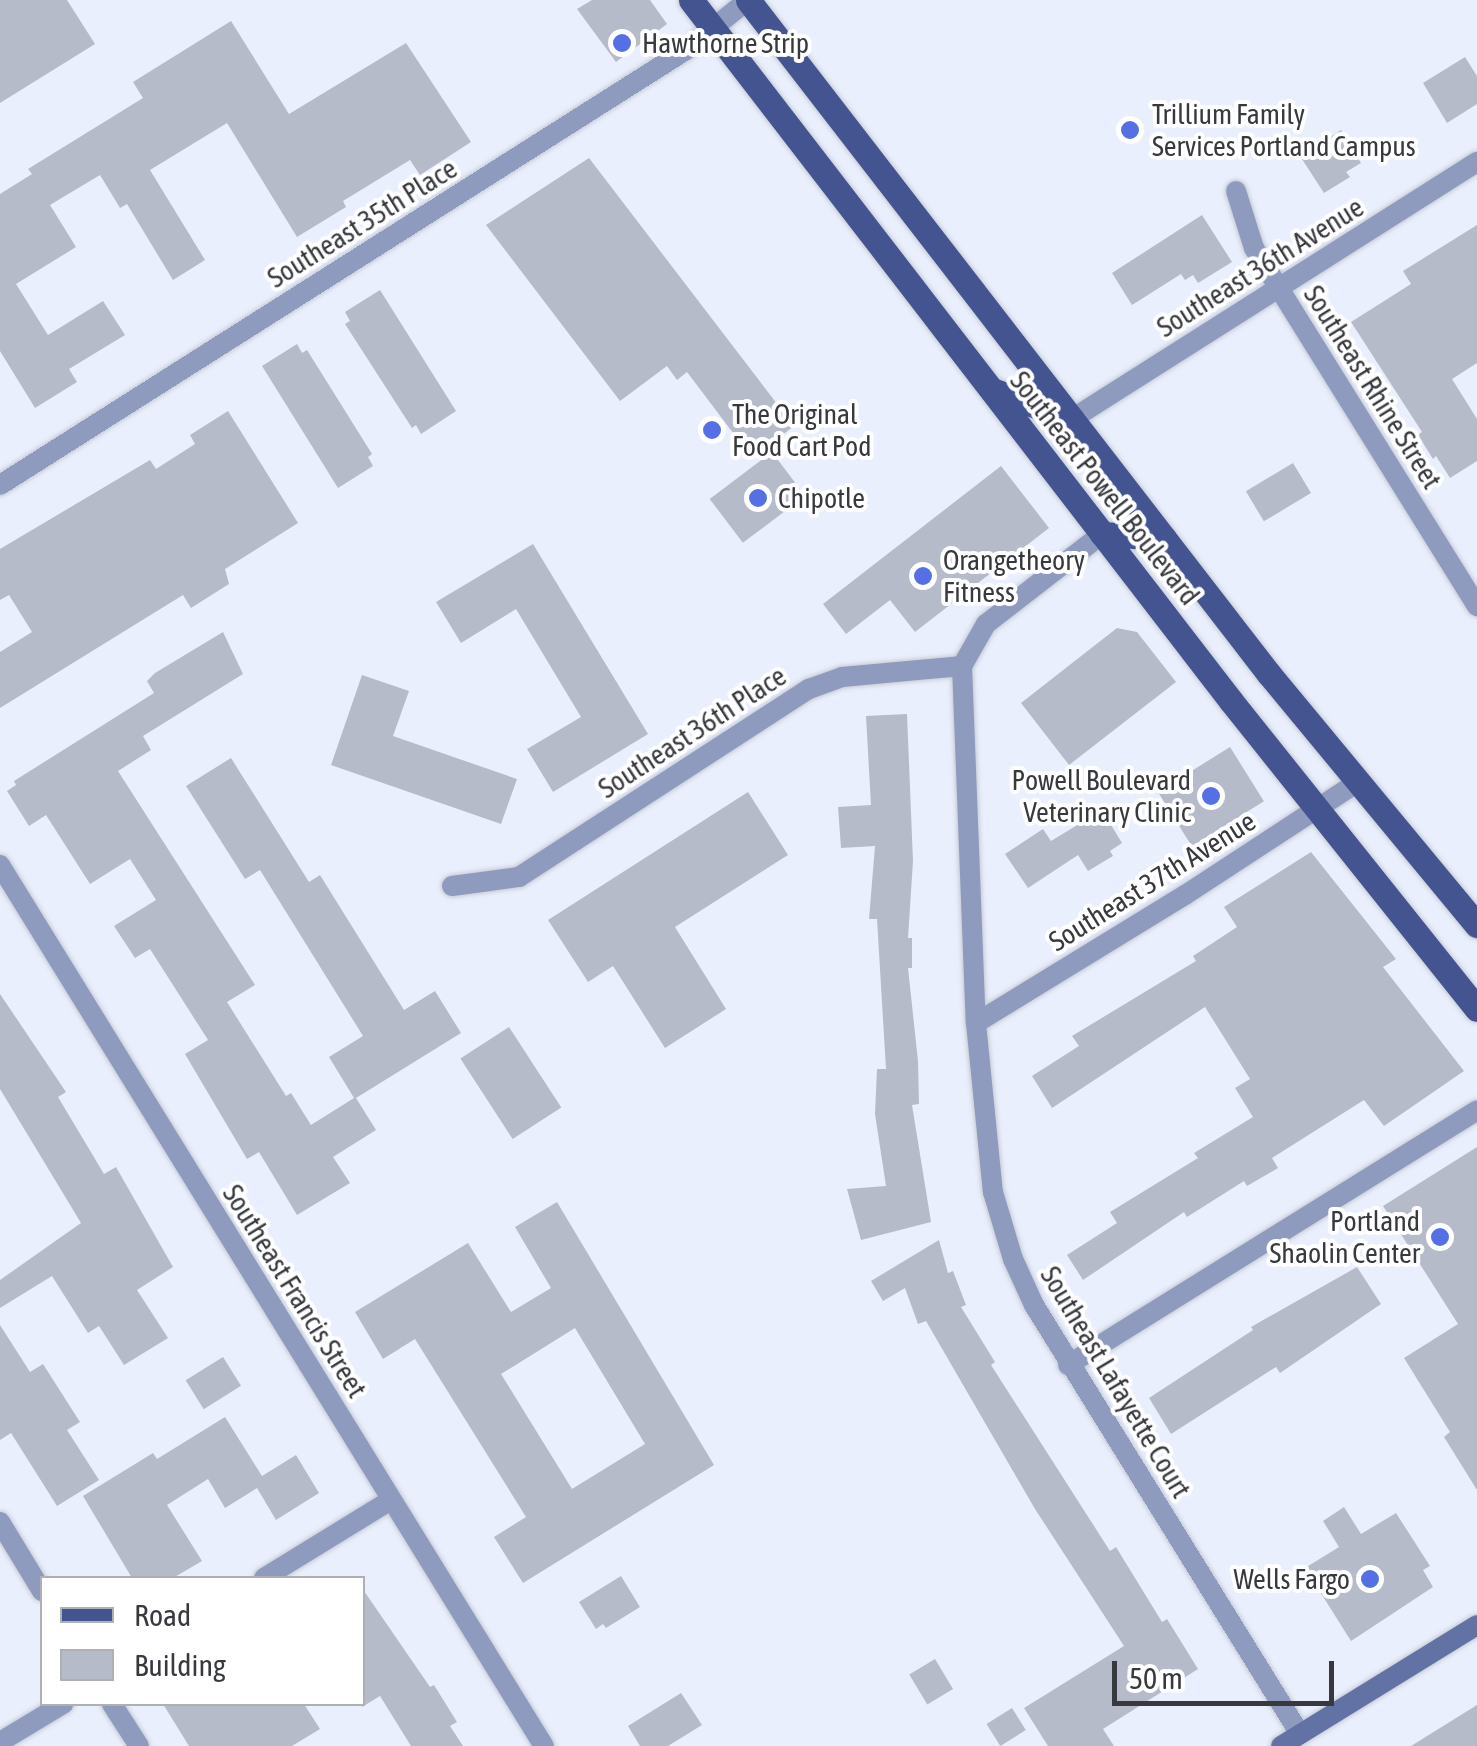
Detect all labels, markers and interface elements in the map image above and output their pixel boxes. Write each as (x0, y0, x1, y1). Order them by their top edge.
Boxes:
place label: Hawthorne Strip (642, 26, 809, 60)
marker: Hawthorne Strip (611, 32, 633, 54)
place label: Trillium Family Services Portland Campus (1152, 97, 1416, 163)
marker: Trillium Family Services Portland Campus (1117, 117, 1143, 143)
street label: Southeast 35th Place (261, 151, 463, 295)
street label: Southeast 36th Avenue (1151, 190, 1369, 344)
street label: Southeast Rhine Street (1297, 279, 1449, 495)
street label: Southeast Powell Boulevard (1003, 365, 1207, 611)
place label: The Original Food Cart Pod (732, 397, 872, 463)
marker: The Original Food Cart Pod (701, 419, 723, 441)
place label: Chipotle (778, 481, 865, 515)
marker: Chipotle (747, 487, 769, 509)
place label: Orangetheory Fitness (943, 543, 1085, 609)
marker: Orangetheory Fitness (912, 565, 934, 587)
street label: Southeast 36th Place (592, 659, 792, 805)
place label: Powell Boulevard Veterinary Clinic (1012, 763, 1191, 829)
marker: Powell Boulevard Veterinary Clinic (1200, 785, 1222, 807)
street label: Southeast 37th Avenue (1043, 804, 1261, 958)
street label: Southeast Francis Street (216, 1178, 374, 1404)
place label: Portland Shaolin Center (1270, 1204, 1420, 1270)
marker: Portland Shaolin Center (1429, 1226, 1451, 1248)
street label: Southeast Lafayette Court (1034, 1260, 1198, 1504)
place label: Wells Fargo (1233, 1562, 1350, 1596)
marker: Wells Fargo (1359, 1568, 1381, 1590)
legend (40, 1576, 365, 1706)
text: Road (134, 1598, 191, 1632)
scale bar (1117, 1641, 1340, 1703)
text: Building (134, 1648, 226, 1682)
text: 50 m (1129, 1661, 1183, 1695)

